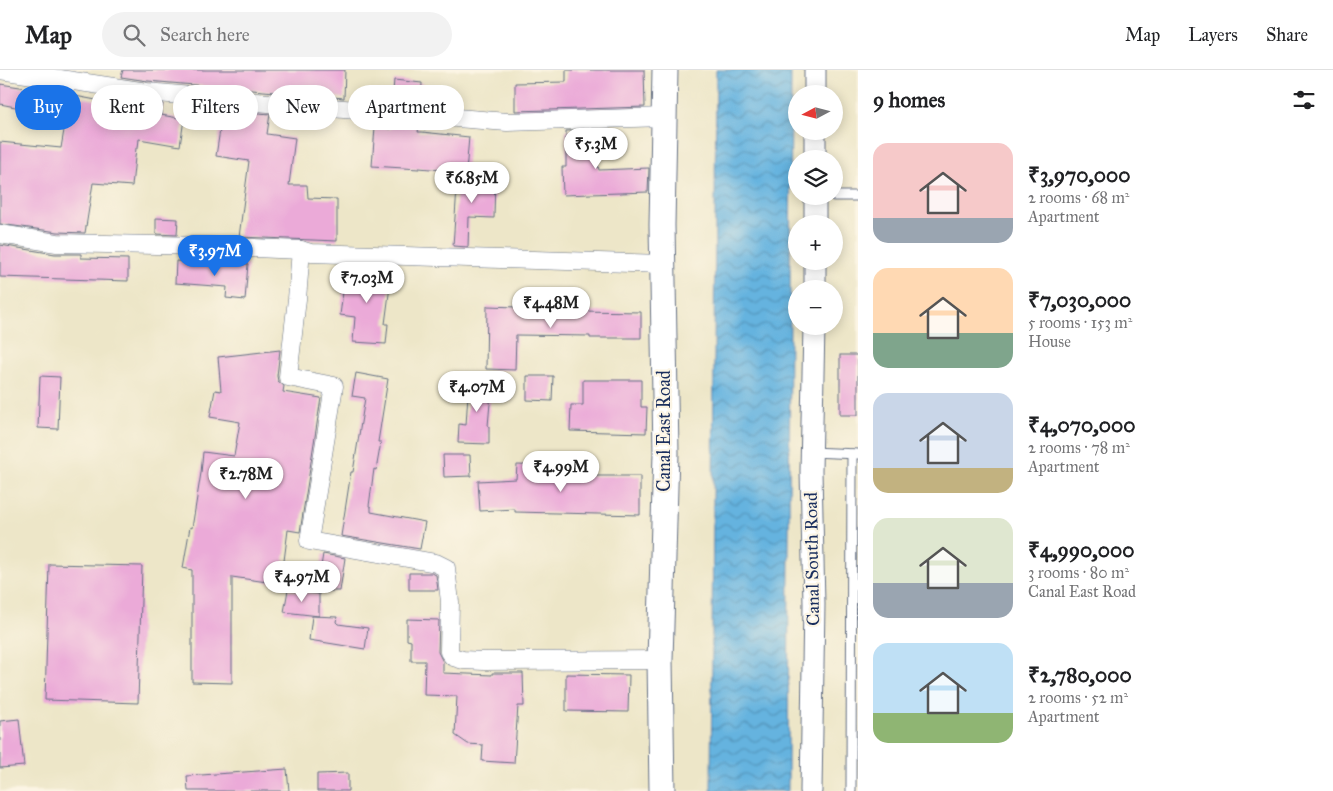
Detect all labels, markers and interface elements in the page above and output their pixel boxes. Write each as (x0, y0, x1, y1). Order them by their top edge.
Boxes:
search box (102, 12, 452, 57)
text: Map (25, 20, 72, 50)
icon: search (120, 21, 148, 49)
text: Search here (160, 23, 250, 46)
text: Map (1125, 24, 1160, 46)
text: Layers (1188, 24, 1238, 46)
text: Share (1266, 24, 1308, 46)
chip: Buy (15, 85, 81, 130)
chip: Rent (91, 85, 163, 130)
chip: Filters (173, 85, 258, 130)
chip: New (268, 85, 338, 130)
chip: Apartment (348, 85, 464, 130)
north arrow (788, 85, 842, 140)
map controls (788, 85, 843, 335)
icon: filters (1290, 86, 1318, 114)
text: 9 homes (873, 87, 945, 113)
pin: ₹5.3M (561, 128, 631, 170)
text: ₹5.3M (575, 134, 617, 153)
button: layers (788, 150, 843, 205)
pin: ₹6.85M (431, 162, 513, 204)
text: ₹3,970,000 (1028, 162, 1131, 188)
icon: home (913, 163, 973, 223)
text: ₹6.85M (445, 168, 499, 187)
text: 2 rooms · 68 m² (1028, 188, 1129, 207)
text: Apartment (1028, 207, 1100, 226)
button: + (788, 215, 843, 270)
pin: ₹3.97M (174, 234, 256, 277)
text: ₹3.97M (189, 241, 241, 260)
pin: ₹7.03M (326, 262, 408, 304)
text: ₹7.03M (340, 268, 394, 287)
button: − (788, 280, 843, 335)
pin: ₹4.48M (510, 286, 592, 329)
text: ₹7,030,000 (1028, 287, 1131, 313)
icon: home (913, 288, 973, 348)
text: ₹4.48M (523, 293, 579, 312)
text: 5 rooms · 153 m² (1028, 313, 1132, 332)
text: House (1028, 332, 1071, 351)
pin: ₹4.07M (436, 370, 518, 413)
street label: Canal East Road (653, 370, 675, 492)
text: ₹4.07M (449, 377, 505, 396)
text: ₹4,070,000 (1028, 412, 1135, 438)
icon: home (913, 413, 973, 473)
text: 2 rooms · 78 m² (1028, 438, 1130, 457)
pin: ₹4.99M (520, 450, 602, 493)
text: ₹4.99M (533, 457, 589, 476)
text: Apartment (1028, 457, 1100, 476)
pin: ₹2.78M (205, 458, 287, 500)
text: ₹2.78M (219, 464, 273, 483)
street label: Canal South Road (800, 492, 824, 626)
text: ₹4,990,000 (1028, 537, 1134, 563)
icon: home (913, 538, 973, 598)
pin: ₹4.97M (261, 560, 343, 603)
text: 3 rooms · 80 m² (1028, 563, 1129, 582)
text: ₹4.97M (274, 567, 330, 586)
text: Canal East Road (1028, 582, 1136, 601)
text: ₹2,780,000 (1028, 662, 1132, 688)
icon: home (913, 663, 973, 723)
text: 2 rooms · 52 m² (1028, 688, 1128, 707)
text: Apartment (1028, 707, 1100, 726)

